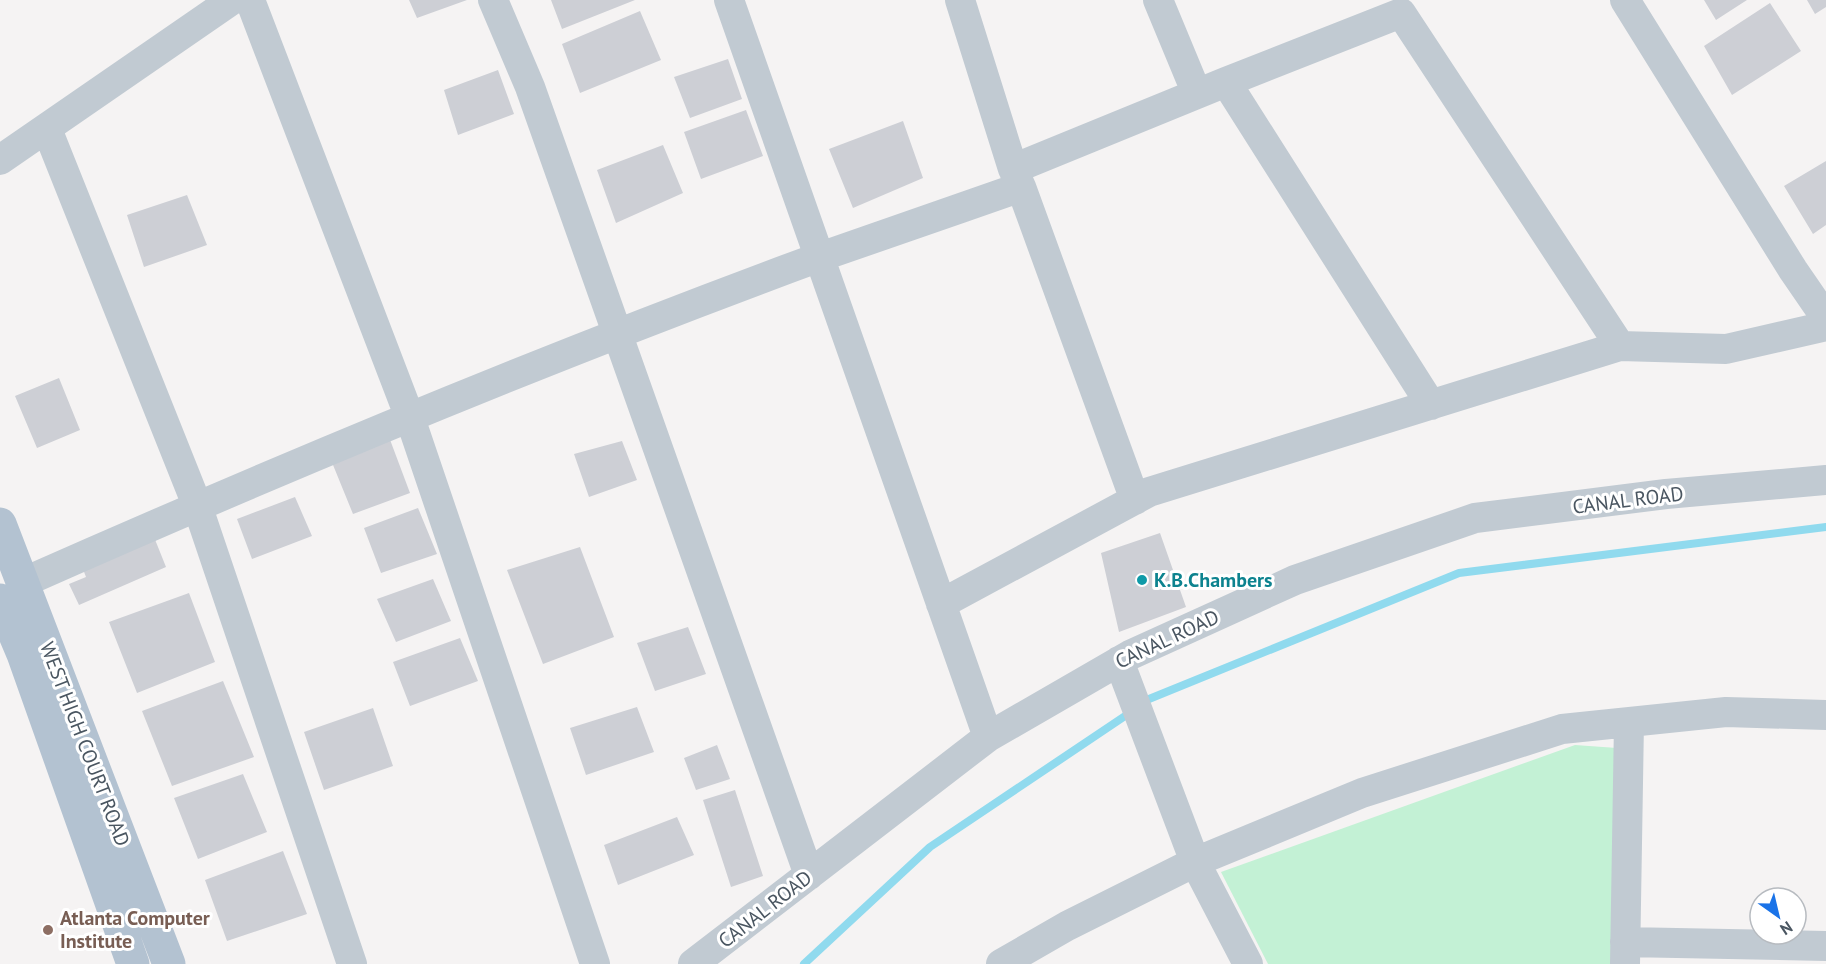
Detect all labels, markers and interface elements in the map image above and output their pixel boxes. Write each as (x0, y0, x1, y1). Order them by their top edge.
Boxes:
street label: CANAL ROAD (1571, 480, 1685, 520)
place label: K.B.Chambers (1154, 567, 1273, 593)
marker: K.B.Chambers (1135, 573, 1149, 587)
street label: CANAL ROAD (1111, 604, 1223, 674)
street label: WEST HIGH COURT ROAD (34, 638, 136, 850)
street label: CANAL ROAD (713, 864, 817, 954)
north arrow (1748, 886, 1808, 946)
place label: Atlanta Computer Institute (60, 905, 210, 954)
text: N (1776, 917, 1796, 940)
marker: Atlanta Computer Institute (41, 923, 55, 937)

